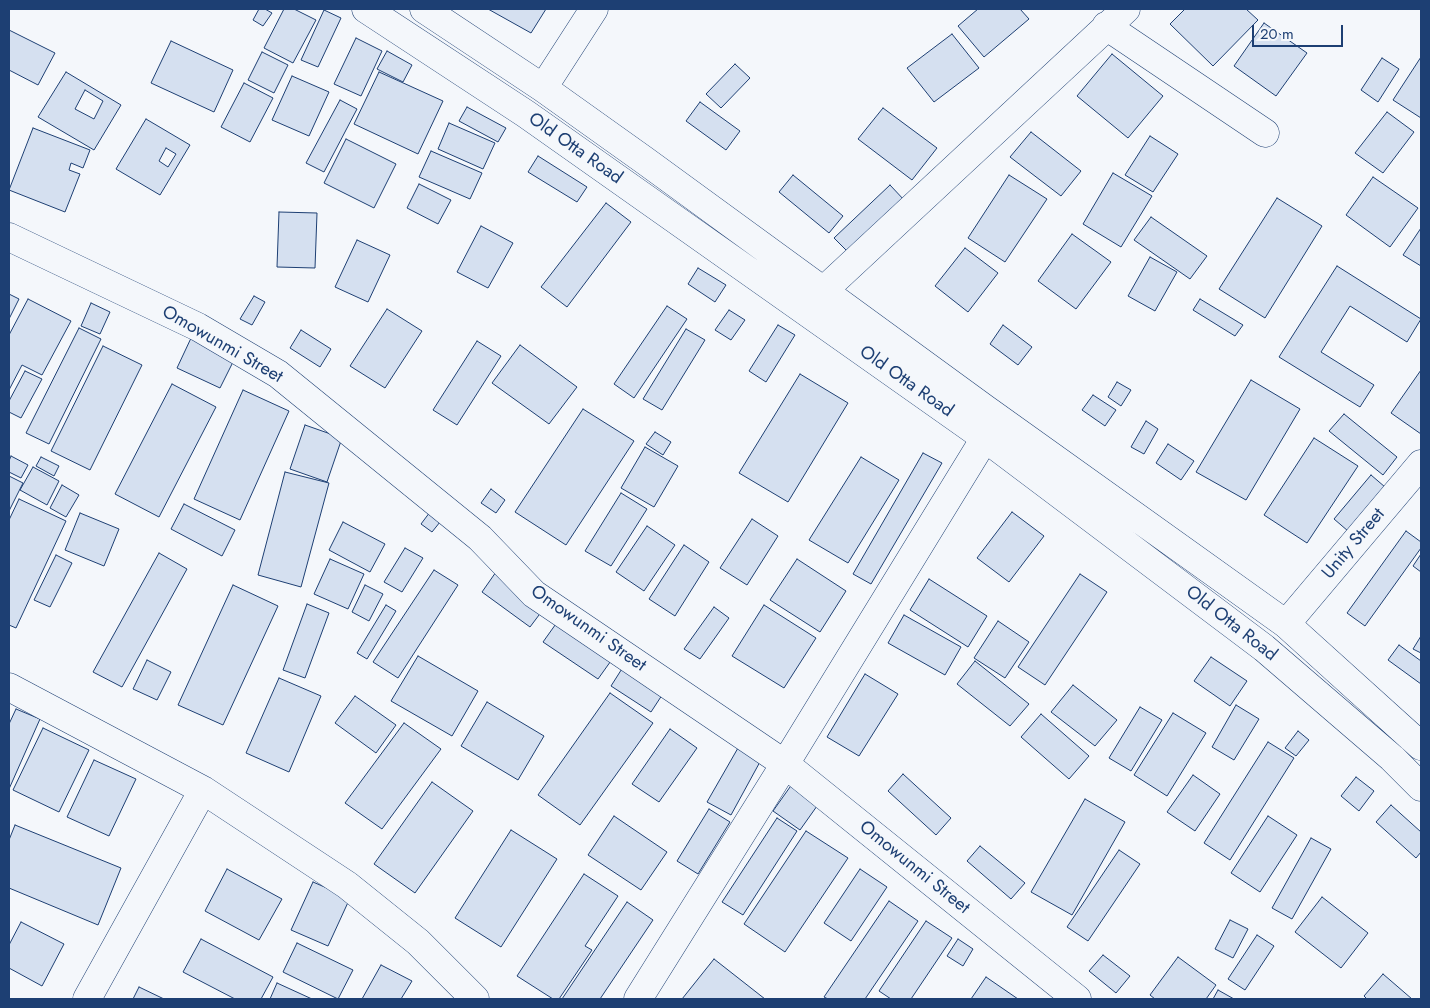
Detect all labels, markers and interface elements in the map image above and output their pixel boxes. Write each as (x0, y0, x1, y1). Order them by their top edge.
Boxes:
scale bar (1255, 15, 1346, 47)
text: 20 m (1260, 23, 1294, 45)
street label: Old Otta Road (524, 109, 626, 189)
street label: Omowunmi Street (158, 302, 286, 388)
street label: Old Otta Road (855, 342, 957, 422)
street label: Unity Street (1318, 504, 1390, 584)
street label: Omowunmi Street (526, 581, 650, 677)
street label: Old Otta Road (1181, 582, 1281, 666)
street label: Omowunmi Street (854, 817, 974, 919)

